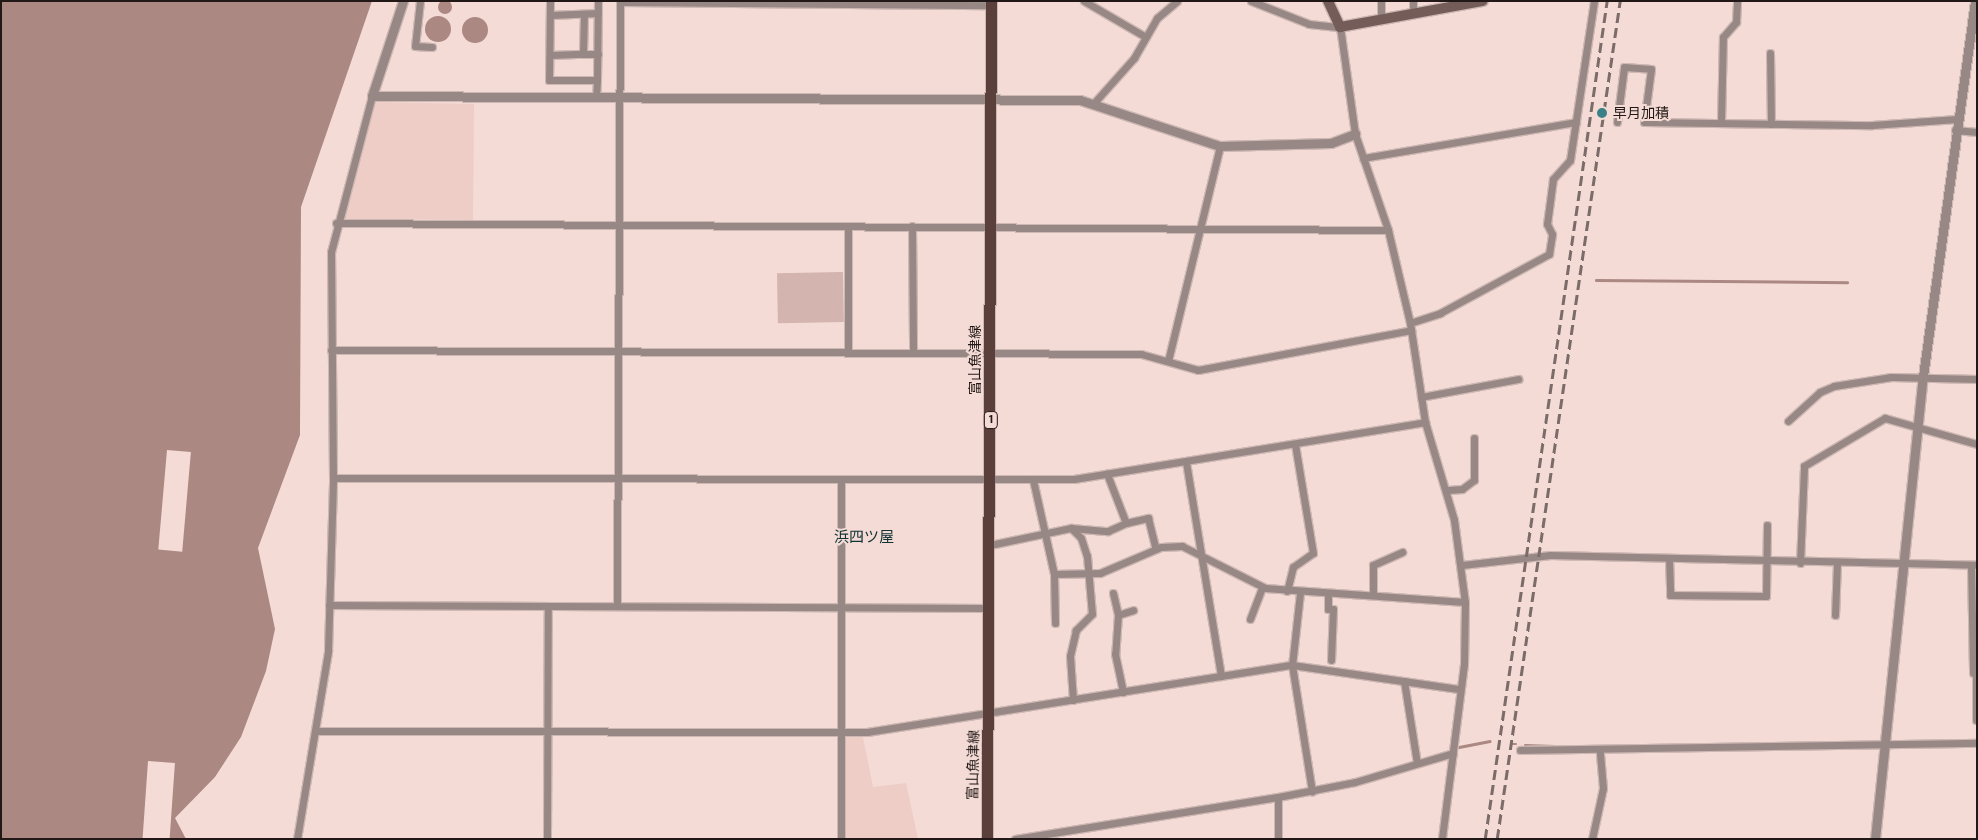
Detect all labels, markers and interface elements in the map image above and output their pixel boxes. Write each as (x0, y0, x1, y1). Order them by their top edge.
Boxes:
place label: 早月加積 (1613, 105, 1669, 121)
marker: 早月加積 (1595, 106, 1609, 120)
street label: 富山魚津線 (967, 325, 983, 395)
road number: 1 (984, 410, 998, 430)
district label: 浜四ツ屋 (834, 529, 894, 547)
street label: 富山魚津線 (964, 730, 982, 800)

